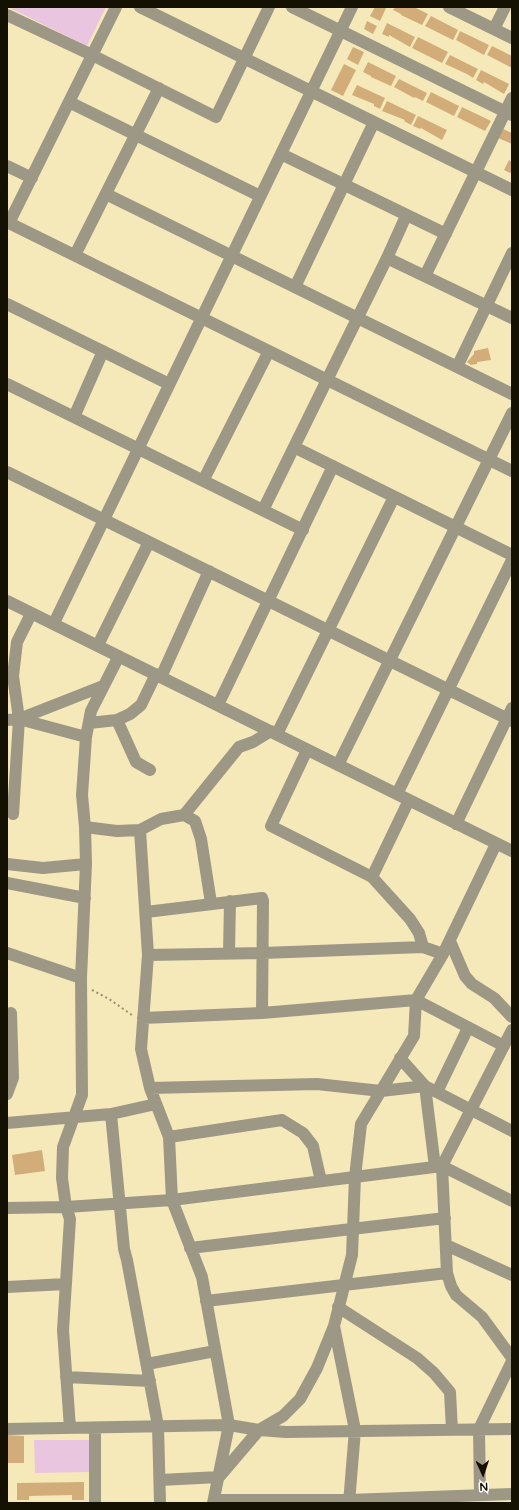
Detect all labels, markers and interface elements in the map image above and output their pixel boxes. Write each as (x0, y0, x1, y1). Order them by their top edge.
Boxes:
north arrow (463, 1454, 503, 1494)
text: N (479, 1480, 488, 1493)

